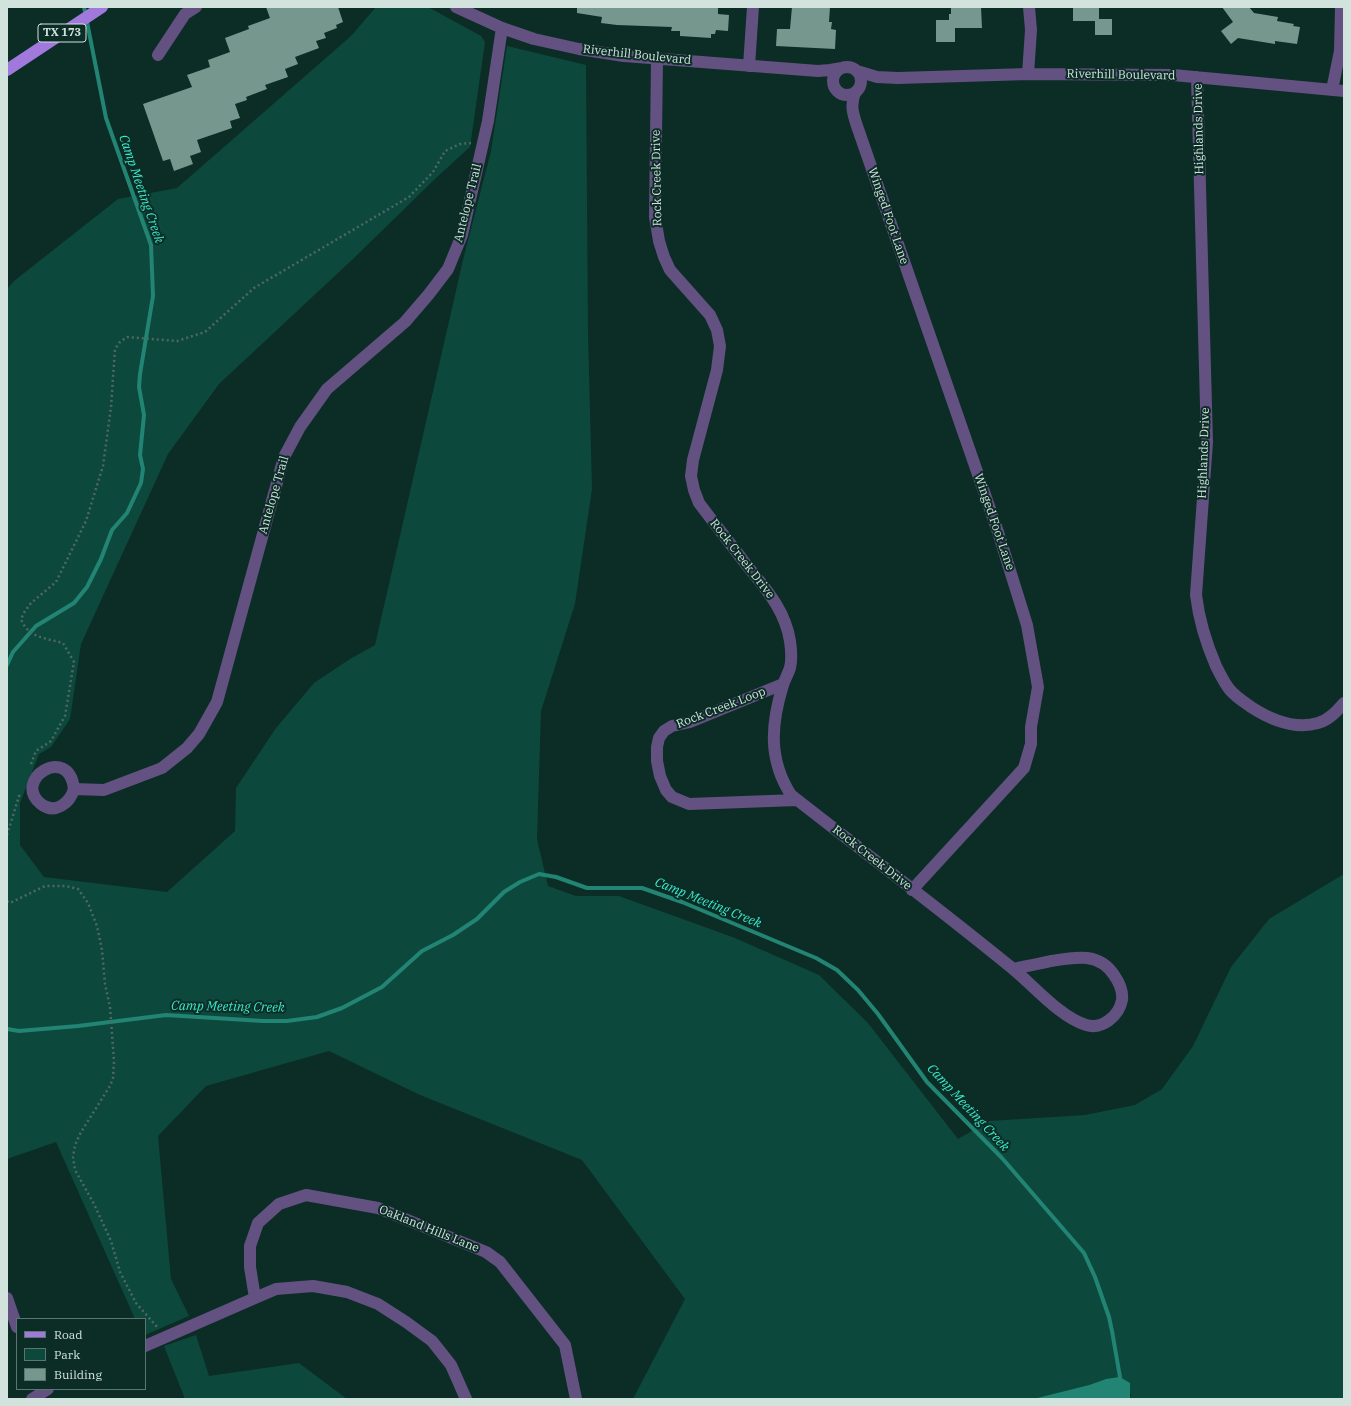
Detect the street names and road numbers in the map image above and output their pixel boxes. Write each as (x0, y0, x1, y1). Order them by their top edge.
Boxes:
road number: TX 173 (38, 24, 86, 42)
street label: Riverhill Boulevard (582, 42, 692, 68)
street label: Riverhill Boulevard (1066, 67, 1176, 83)
street label: Highlands Drive (1191, 83, 1207, 175)
street label: Rock Creek Drive (649, 130, 665, 226)
street label: Antelope Trail (451, 162, 485, 244)
street label: Winged Foot Lane (865, 166, 911, 266)
street label: Highlands Drive (1195, 407, 1213, 499)
street label: Antelope Trail (256, 454, 292, 536)
street label: Winged Foot Lane (971, 472, 1017, 572)
street label: Rock Creek Drive (707, 516, 777, 602)
street label: Rock Creek Loop (674, 684, 768, 732)
street label: Rock Creek Drive (829, 823, 915, 893)
street label: Oakland Hills Lane (377, 1202, 481, 1256)

